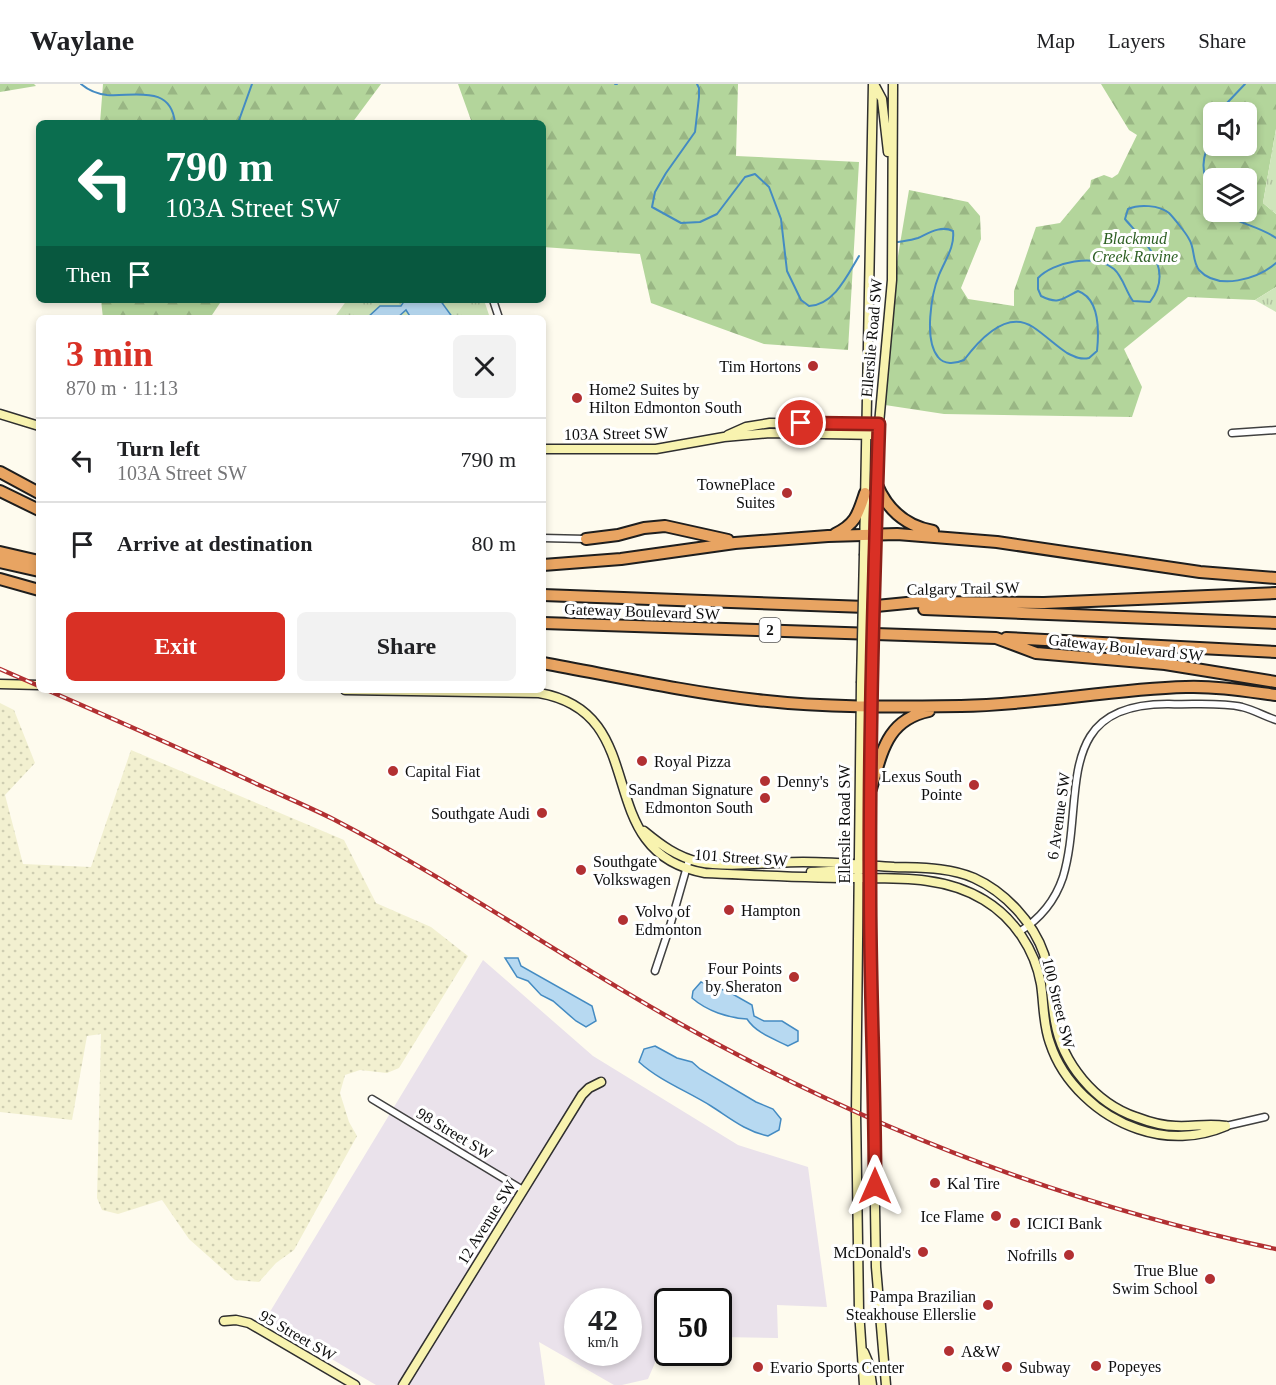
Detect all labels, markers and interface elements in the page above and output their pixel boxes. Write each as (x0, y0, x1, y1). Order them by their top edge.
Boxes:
text: Waylane (30, 25, 134, 56)
text: Map (1037, 29, 1075, 53)
text: Layers (1108, 29, 1165, 53)
text: Share (1198, 29, 1246, 53)
map controls (1203, 102, 1257, 222)
button: sound (1203, 102, 1257, 156)
icon: left (66, 144, 144, 222)
text: 790 m (165, 144, 274, 190)
button: layers (1203, 168, 1257, 222)
text: 103A Street SW (165, 193, 341, 223)
park label: Blackmud Creek Ravine (1092, 230, 1178, 265)
icon: arrive (123, 258, 156, 291)
text: Then (66, 262, 111, 287)
street label: Ellerslie Road SW (858, 277, 885, 398)
text: 3 min (66, 334, 153, 374)
button: close (453, 335, 516, 398)
place label: Tim Hortons (719, 358, 801, 375)
marker: Tim Hortons (806, 359, 820, 373)
text: 870 m · 11:13 (66, 377, 178, 399)
place label: Home2 Suites by Hilton Edmonton South (589, 381, 742, 416)
marker: Home2 Suites by Hilton Edmonton South (570, 391, 584, 405)
pin (775, 397, 826, 448)
icon: arrive (784, 406, 817, 439)
street label: 103A Street SW (564, 424, 669, 443)
text: Turn left (117, 436, 200, 461)
icon: left (66, 444, 99, 477)
text: 790 m (460, 447, 516, 472)
text: 103A Street SW (117, 462, 247, 484)
place label: TownePlace Suites (697, 476, 775, 511)
marker: TownePlace Suites (780, 486, 794, 500)
icon: arrive (66, 528, 99, 561)
text: Arrive at destination (117, 531, 313, 556)
text: 80 m (471, 531, 516, 556)
street label: Calgary Trail SW (906, 579, 1021, 599)
street label: Gateway Boulevard SW (564, 600, 721, 624)
button: Exit (66, 612, 285, 681)
button: Share (297, 612, 516, 681)
road number: 2 (760, 618, 780, 642)
street label: Gateway Boulevard SW (1048, 631, 1205, 665)
place label: Royal Pizza (654, 753, 731, 771)
marker: Royal Pizza (635, 754, 649, 768)
place label: Capital Fiat (405, 763, 481, 781)
marker: Capital Fiat (386, 764, 400, 778)
street label: Ellerslie Road SW (836, 764, 853, 884)
place label: Lexus South Pointe (882, 768, 962, 803)
street label: 6 Avenue SW (1044, 771, 1073, 861)
place label: Denny's (777, 773, 829, 791)
marker: Denny's (758, 774, 772, 788)
marker: Lexus South Pointe (967, 778, 981, 792)
place label: Sandman Signature Edmonton South (628, 781, 753, 816)
marker: Sandman Signature Edmonton South (758, 791, 772, 805)
place label: Southgate Audi (431, 805, 531, 823)
marker: Southgate Audi (535, 806, 549, 820)
street label: 101 Street SW (694, 846, 789, 869)
place label: Southgate Volkswagen (593, 853, 671, 889)
marker: Southgate Volkswagen (574, 863, 588, 877)
place label: Hampton (741, 902, 801, 920)
place label: Volvo of Edmonton (635, 903, 702, 938)
marker: Hampton (722, 903, 736, 917)
marker: Volvo of Edmonton (616, 913, 630, 927)
street label: 100 Street SW (1039, 956, 1078, 1051)
place label: Four Points by Sheraton (705, 960, 782, 996)
marker: Four Points by Sheraton (787, 970, 801, 984)
street label: 98 Street SW (414, 1104, 496, 1163)
position arrow (843, 1154, 907, 1218)
place label: Kal Tire (947, 1175, 1000, 1192)
street label: 12 Avenue SW (454, 1176, 519, 1267)
marker: Kal Tire (928, 1176, 942, 1190)
place label: Ice Flame (920, 1208, 984, 1225)
marker: Ice Flame (989, 1209, 1003, 1223)
place label: ICICI Bank (1027, 1215, 1102, 1232)
marker: ICICI Bank (1008, 1216, 1022, 1230)
place label: McDonald's (833, 1244, 911, 1261)
marker: McDonald's (916, 1245, 930, 1259)
place label: Nofrills (1007, 1247, 1057, 1264)
marker: Nofrills (1062, 1248, 1076, 1262)
place label: True Blue Swim School (1112, 1262, 1199, 1297)
marker: True Blue Swim School (1203, 1272, 1217, 1286)
speed limit sign: 50 (654, 1288, 732, 1366)
place label: Pampa Brazilian Steakhouse Ellerslie (846, 1288, 976, 1323)
marker: Pampa Brazilian Steakhouse Ellerslie (981, 1298, 995, 1312)
text: 42 (588, 1303, 618, 1336)
street label: 95 Street SW (257, 1307, 340, 1365)
text: km/h (588, 1334, 618, 1350)
place label: A&W (961, 1343, 1001, 1360)
marker: A&W (942, 1344, 956, 1358)
place label: Popeyes (1108, 1358, 1161, 1376)
place label: Evario Sports Center (770, 1359, 905, 1377)
place label: Subway (1019, 1359, 1071, 1377)
marker: Popeyes (1089, 1359, 1103, 1373)
marker: Evario Sports Center (751, 1360, 765, 1374)
marker: Subway (1000, 1360, 1014, 1374)

